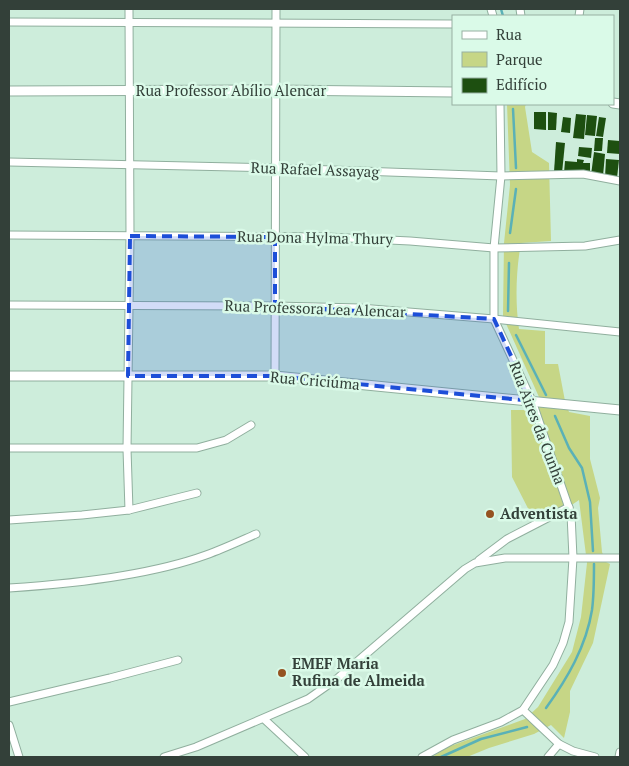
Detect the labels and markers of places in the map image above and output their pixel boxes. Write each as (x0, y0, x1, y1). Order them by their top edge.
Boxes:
place label: Adventista (500, 503, 578, 523)
marker: Adventista (484, 508, 496, 520)
place label: EMEF Maria Rufina de Almeida (292, 653, 425, 690)
marker: EMEF Maria Rufina de Almeida (276, 667, 288, 679)

